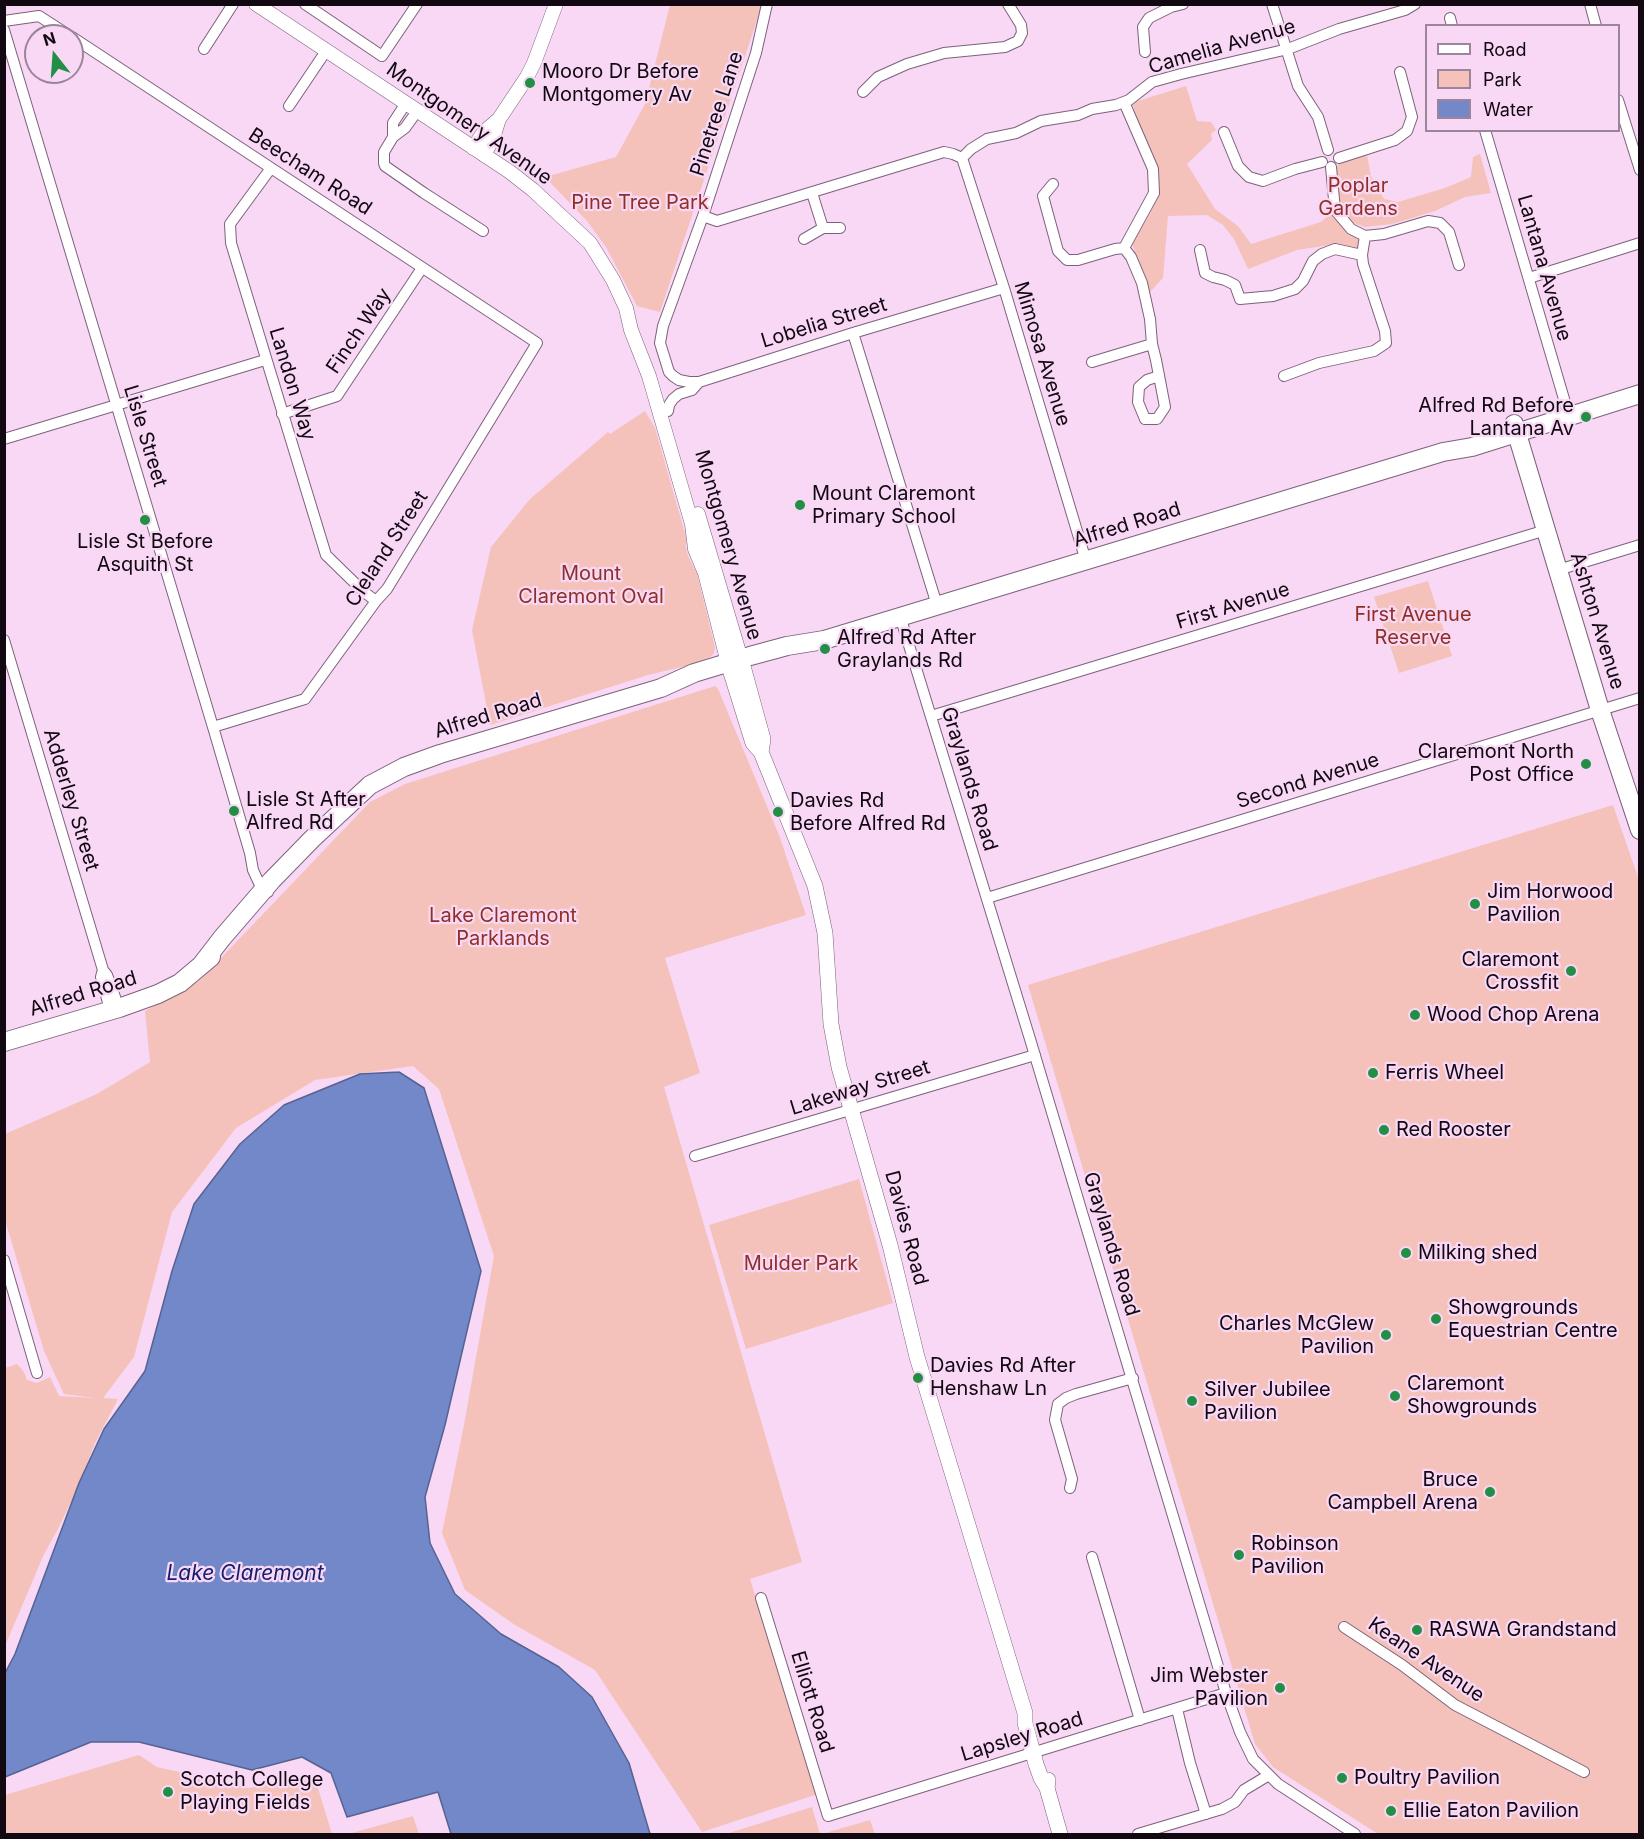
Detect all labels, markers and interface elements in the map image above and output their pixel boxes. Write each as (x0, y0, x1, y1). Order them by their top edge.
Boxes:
street label: Camelia Avenue (1146, 15, 1298, 79)
north arrow (24, 24, 84, 84)
legend (1425, 24, 1620, 132)
text: N (41, 27, 58, 50)
text: Road (1483, 39, 1526, 60)
street label: Pinetree Lane (686, 49, 748, 179)
street label: Montgomery Avenue (382, 58, 556, 190)
place label: Mooro Dr Before Montgomery Av (542, 60, 699, 107)
text: Park (1483, 69, 1522, 90)
marker: Mooro Dr Before Montgomery Av (523, 76, 537, 90)
text: Water (1483, 99, 1533, 120)
street label: Beecham Road (244, 123, 376, 221)
park label: Poplar Gardens (1318, 174, 1398, 221)
park label: Pine Tree Park (571, 191, 709, 215)
street label: Lantana Avenue (1512, 192, 1576, 344)
street label: Mimosa Avenue (1009, 279, 1075, 429)
street label: Finch Way (322, 284, 396, 378)
street label: Lobelia Street (758, 292, 890, 354)
street label: Landon Way (263, 325, 321, 443)
street label: Lisle Street (118, 382, 172, 490)
place label: Alfred Rd Before Lantana Av (1418, 394, 1574, 441)
marker: Alfred Rd Before Lantana Av (1579, 410, 1593, 424)
street label: Montgomery Avenue (689, 447, 767, 643)
place label: Mount Claremont Primary School (812, 482, 975, 529)
street label: Cleland Street (341, 487, 433, 611)
street label: Alfred Road (1070, 497, 1184, 553)
marker: Mount Claremont Primary School (793, 498, 807, 512)
marker: Lisle St Before Asquith St (138, 513, 152, 527)
place label: Lisle St Before Asquith St (77, 530, 213, 577)
street label: Ashton Avenue (1565, 549, 1629, 693)
park label: Mount Claremont Oval (518, 562, 664, 609)
street label: First Avenue (1173, 577, 1293, 635)
park label: First Avenue Reserve (1354, 603, 1472, 650)
place label: Alfred Rd After Graylands Rd (837, 626, 976, 673)
marker: Alfred Rd After Graylands Rd (818, 642, 832, 656)
street label: Alfred Road (431, 688, 545, 744)
street label: Graylands Road (936, 704, 1002, 854)
street label: Adderley Street (38, 726, 104, 874)
place label: Claremont North Post Office (1418, 740, 1574, 787)
street label: Second Avenue (1234, 748, 1382, 814)
marker: Claremont North Post Office (1579, 757, 1593, 771)
place label: Lisle St After Alfred Rd (246, 788, 366, 835)
place label: Davies Rd Before Alfred Rd (790, 789, 946, 836)
marker: Lisle St After Alfred Rd (227, 804, 241, 818)
marker: Davies Rd Before Alfred Rd (771, 805, 785, 819)
place label: Jim Horwood Pavilion (1487, 880, 1613, 927)
marker: Jim Horwood Pavilion (1468, 897, 1482, 911)
park label: Lake Claremont Parklands (429, 904, 577, 951)
place label: Claremont Crossfit (1462, 948, 1559, 995)
marker: Claremont Crossfit (1564, 964, 1578, 978)
street label: Alfred Road (26, 966, 140, 1022)
place label: Wood Chop Arena (1427, 1003, 1600, 1027)
marker: Wood Chop Arena (1408, 1008, 1422, 1022)
street label: Lakeway Street (787, 1055, 933, 1121)
place label: Ferris Wheel (1385, 1061, 1504, 1085)
marker: Ferris Wheel (1366, 1066, 1380, 1080)
place label: Red Rooster (1396, 1118, 1511, 1142)
marker: Red Rooster (1377, 1123, 1391, 1137)
street label: Davies Road (879, 1168, 933, 1288)
street label: Graylands Road (1078, 1169, 1144, 1319)
place label: Milking shed (1418, 1241, 1538, 1265)
marker: Milking shed (1399, 1246, 1413, 1260)
park label: Mulder Park (744, 1252, 858, 1276)
place label: Showgrounds Equestrian Centre (1448, 1296, 1618, 1343)
place label: Charles McGlew Pavilion (1219, 1312, 1374, 1359)
marker: Showgrounds Equestrian Centre (1429, 1312, 1443, 1326)
marker: Charles McGlew Pavilion (1379, 1328, 1393, 1342)
place label: Davies Rd After Henshaw Ln (930, 1354, 1076, 1401)
marker: Davies Rd After Henshaw Ln (911, 1371, 925, 1385)
place label: Claremont Showgrounds (1407, 1372, 1537, 1419)
place label: Silver Jubilee Pavilion (1204, 1378, 1331, 1425)
marker: Claremont Showgrounds (1388, 1389, 1402, 1403)
marker: Silver Jubilee Pavilion (1185, 1394, 1199, 1408)
place label: Bruce Campbell Arena (1327, 1468, 1478, 1515)
marker: Bruce Campbell Arena (1483, 1485, 1497, 1499)
place label: Robinson Pavilion (1251, 1532, 1339, 1579)
marker: Robinson Pavilion (1232, 1548, 1246, 1562)
water label: Lake Claremont (166, 1561, 324, 1587)
street label: Keane Avenue (1363, 1612, 1489, 1708)
place label: RASWA Grandstand (1429, 1618, 1617, 1642)
marker: RASWA Grandstand (1410, 1623, 1424, 1637)
street label: Elliott Road (785, 1648, 839, 1756)
place label: Jim Webster Pavilion (1150, 1664, 1268, 1711)
marker: Jim Webster Pavilion (1273, 1681, 1287, 1695)
street label: Lapsley Road (958, 1707, 1086, 1767)
place label: Poultry Pavilion (1354, 1766, 1500, 1790)
place label: Scotch College Playing Fields (180, 1768, 323, 1815)
marker: Poultry Pavilion (1335, 1771, 1349, 1785)
marker: Scotch College Playing Fields (161, 1785, 175, 1799)
place label: Ellie Eaton Pavilion (1403, 1799, 1579, 1823)
marker: Ellie Eaton Pavilion (1384, 1804, 1398, 1818)

